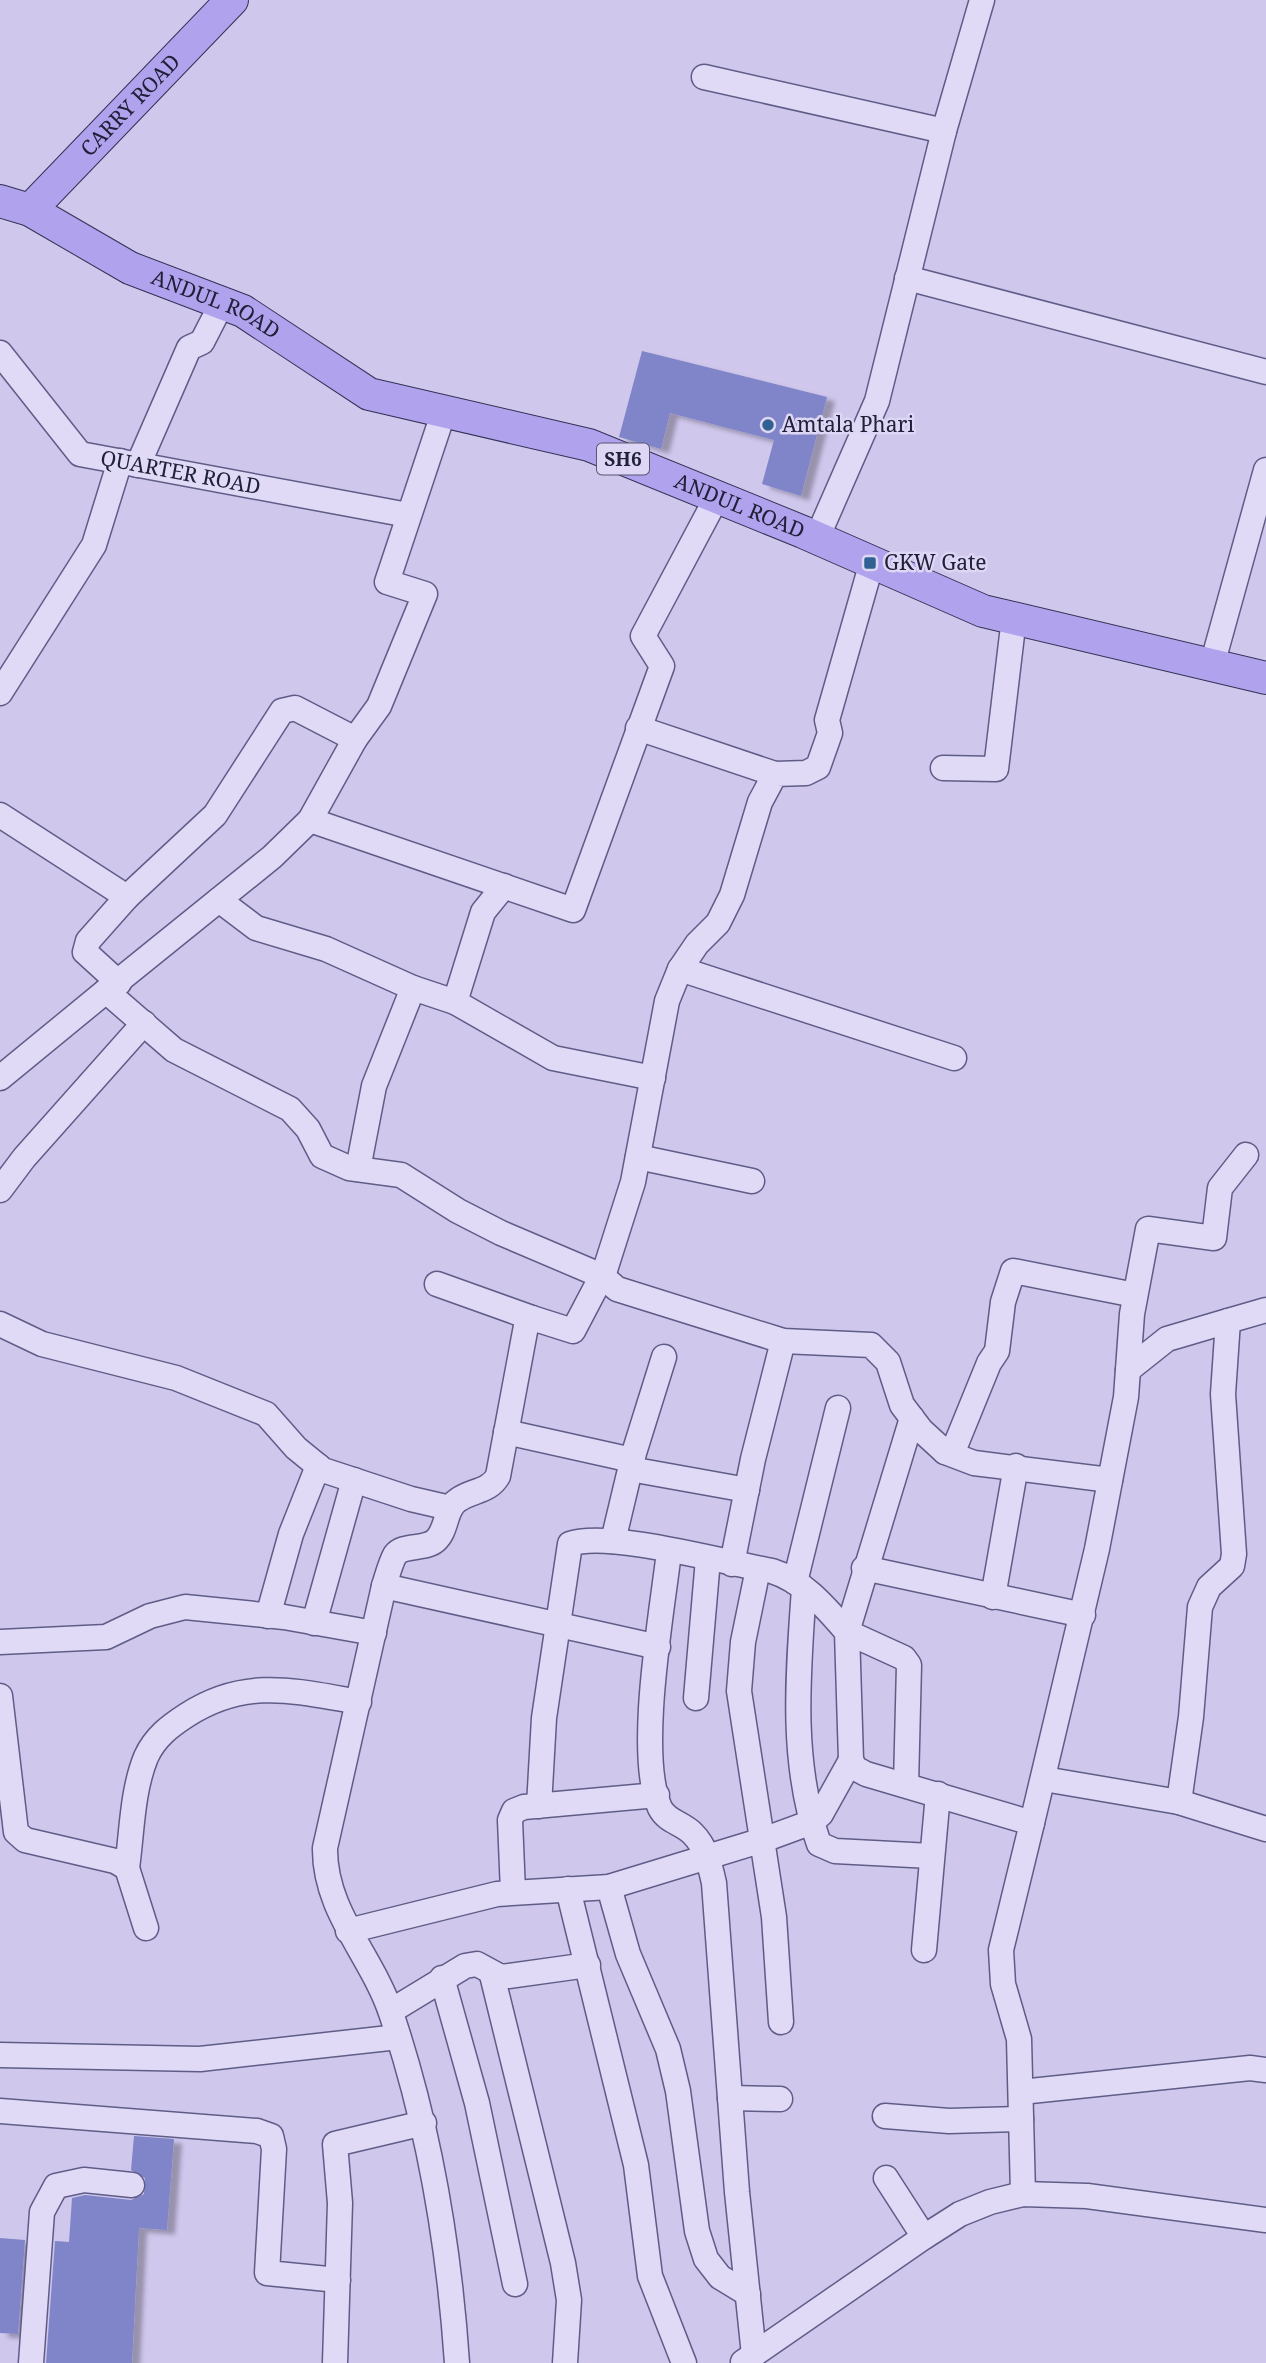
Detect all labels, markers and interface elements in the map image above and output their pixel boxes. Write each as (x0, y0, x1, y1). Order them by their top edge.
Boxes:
street label: CARRY ROAD (74, 48, 186, 162)
street label: ANDUL ROAD (148, 262, 286, 345)
place label: Amtala Phari (782, 410, 914, 438)
marker: Amtala Phari (760, 417, 776, 433)
street label: QUARTER ROAD (98, 443, 263, 500)
road number: SH6 (597, 444, 649, 474)
street label: ANDUL ROAD (671, 466, 809, 544)
place label: GKW Gate (884, 548, 987, 576)
marker: GKW Gate (862, 555, 878, 571)

